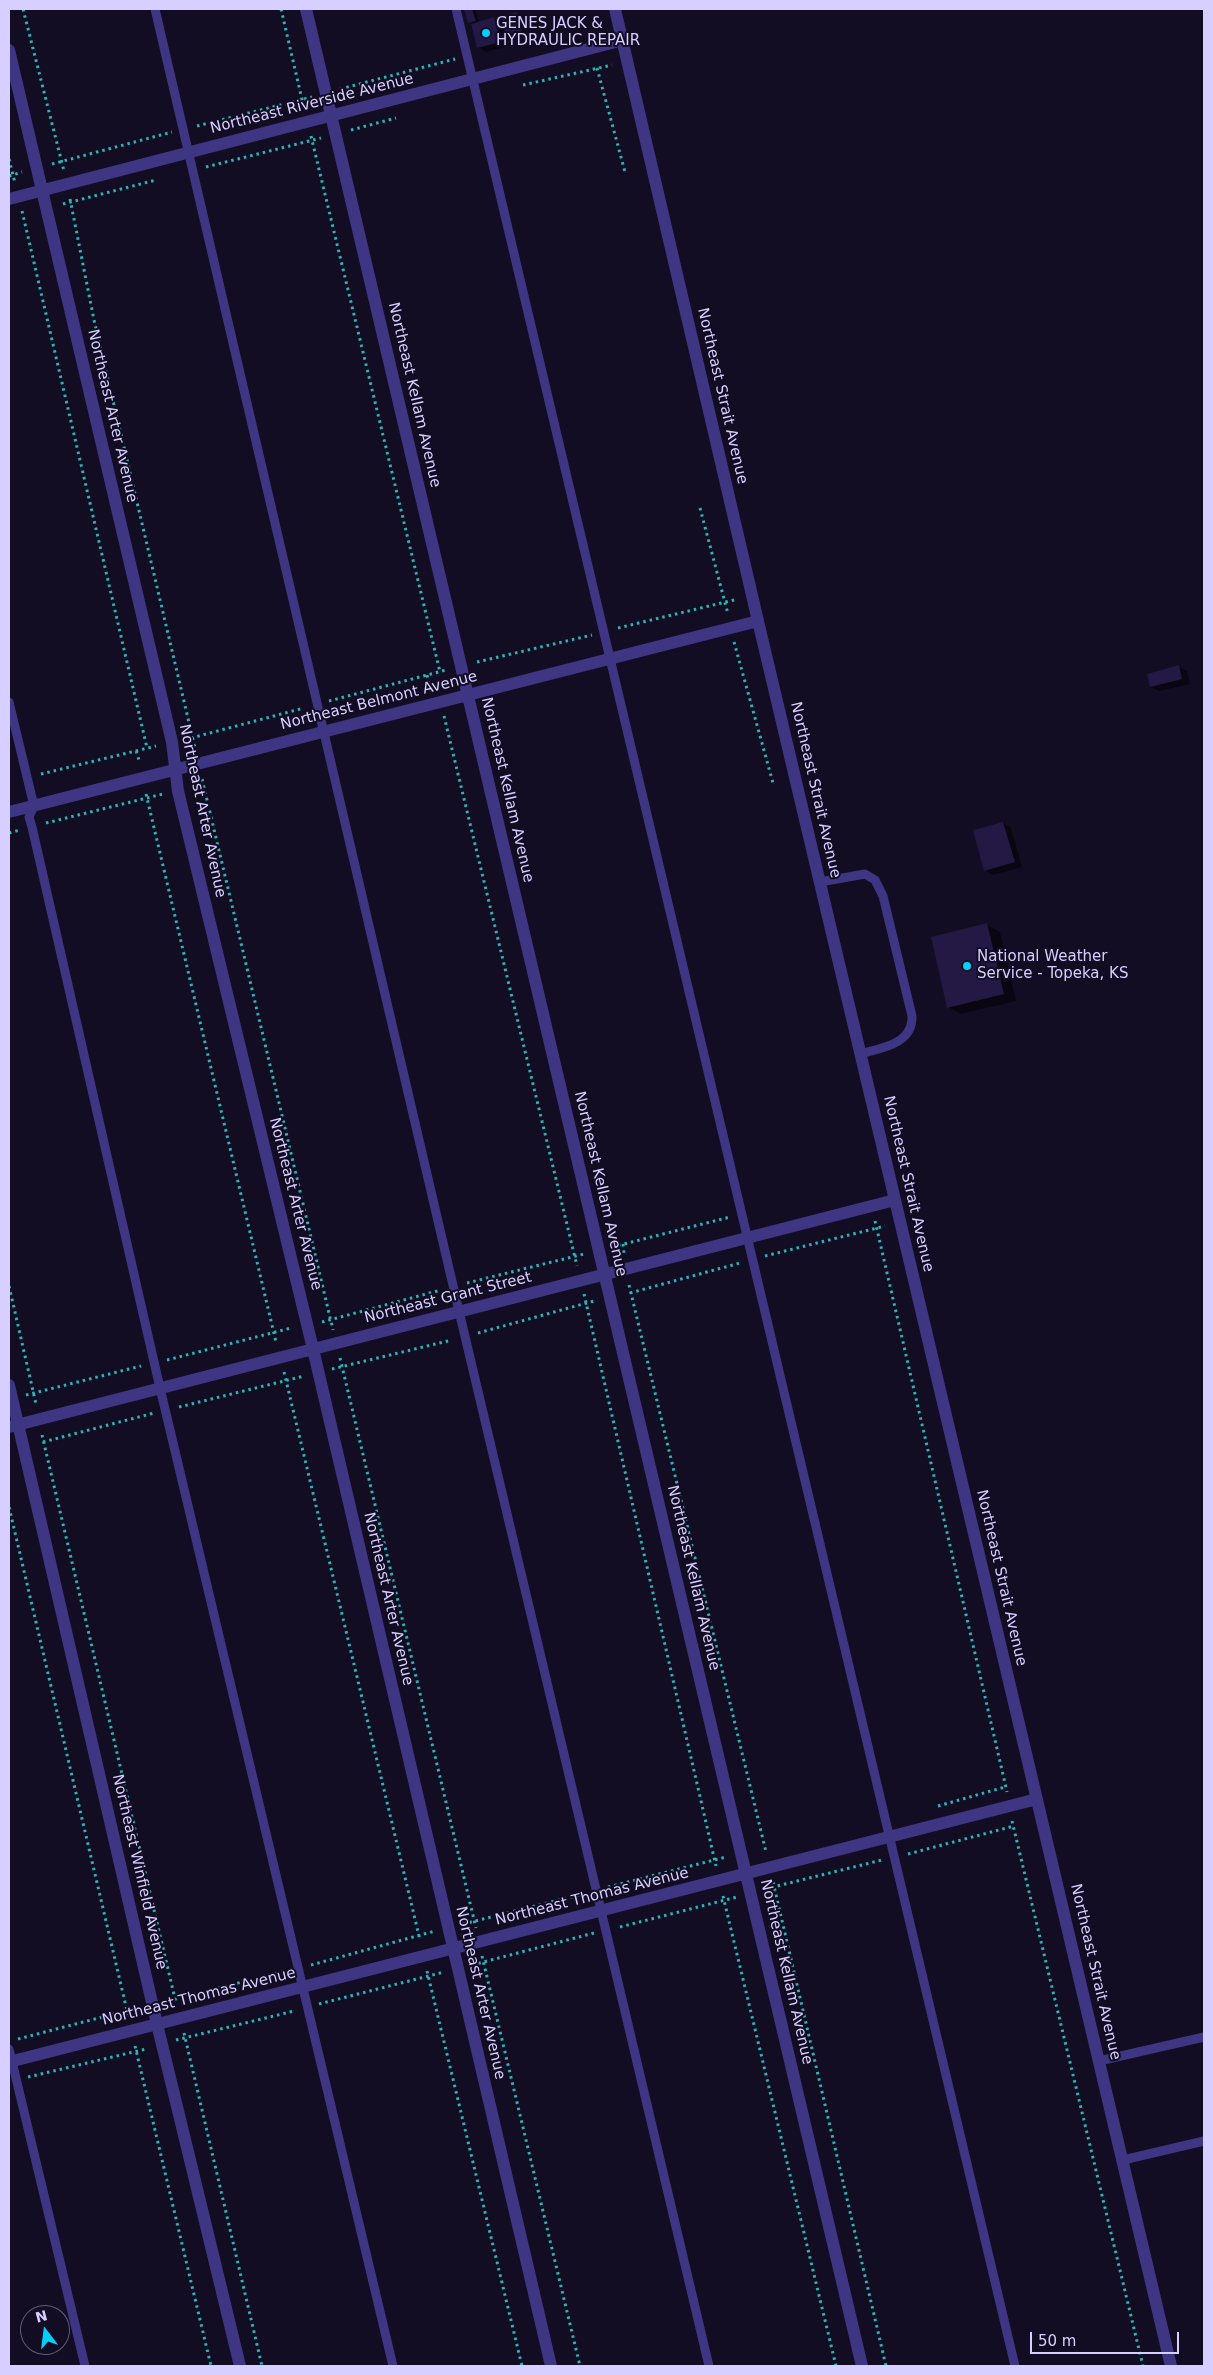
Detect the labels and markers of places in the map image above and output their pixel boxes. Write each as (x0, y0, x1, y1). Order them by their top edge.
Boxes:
place label: GENES JACK & HYDRAULIC REPAIR (496, 15, 640, 50)
marker: GENES JACK & HYDRAULIC REPAIR (480, 27, 492, 39)
place label: National Weather Service - Topeka, KS (977, 948, 1128, 983)
marker: National Weather Service - Topeka, KS (961, 960, 973, 972)

